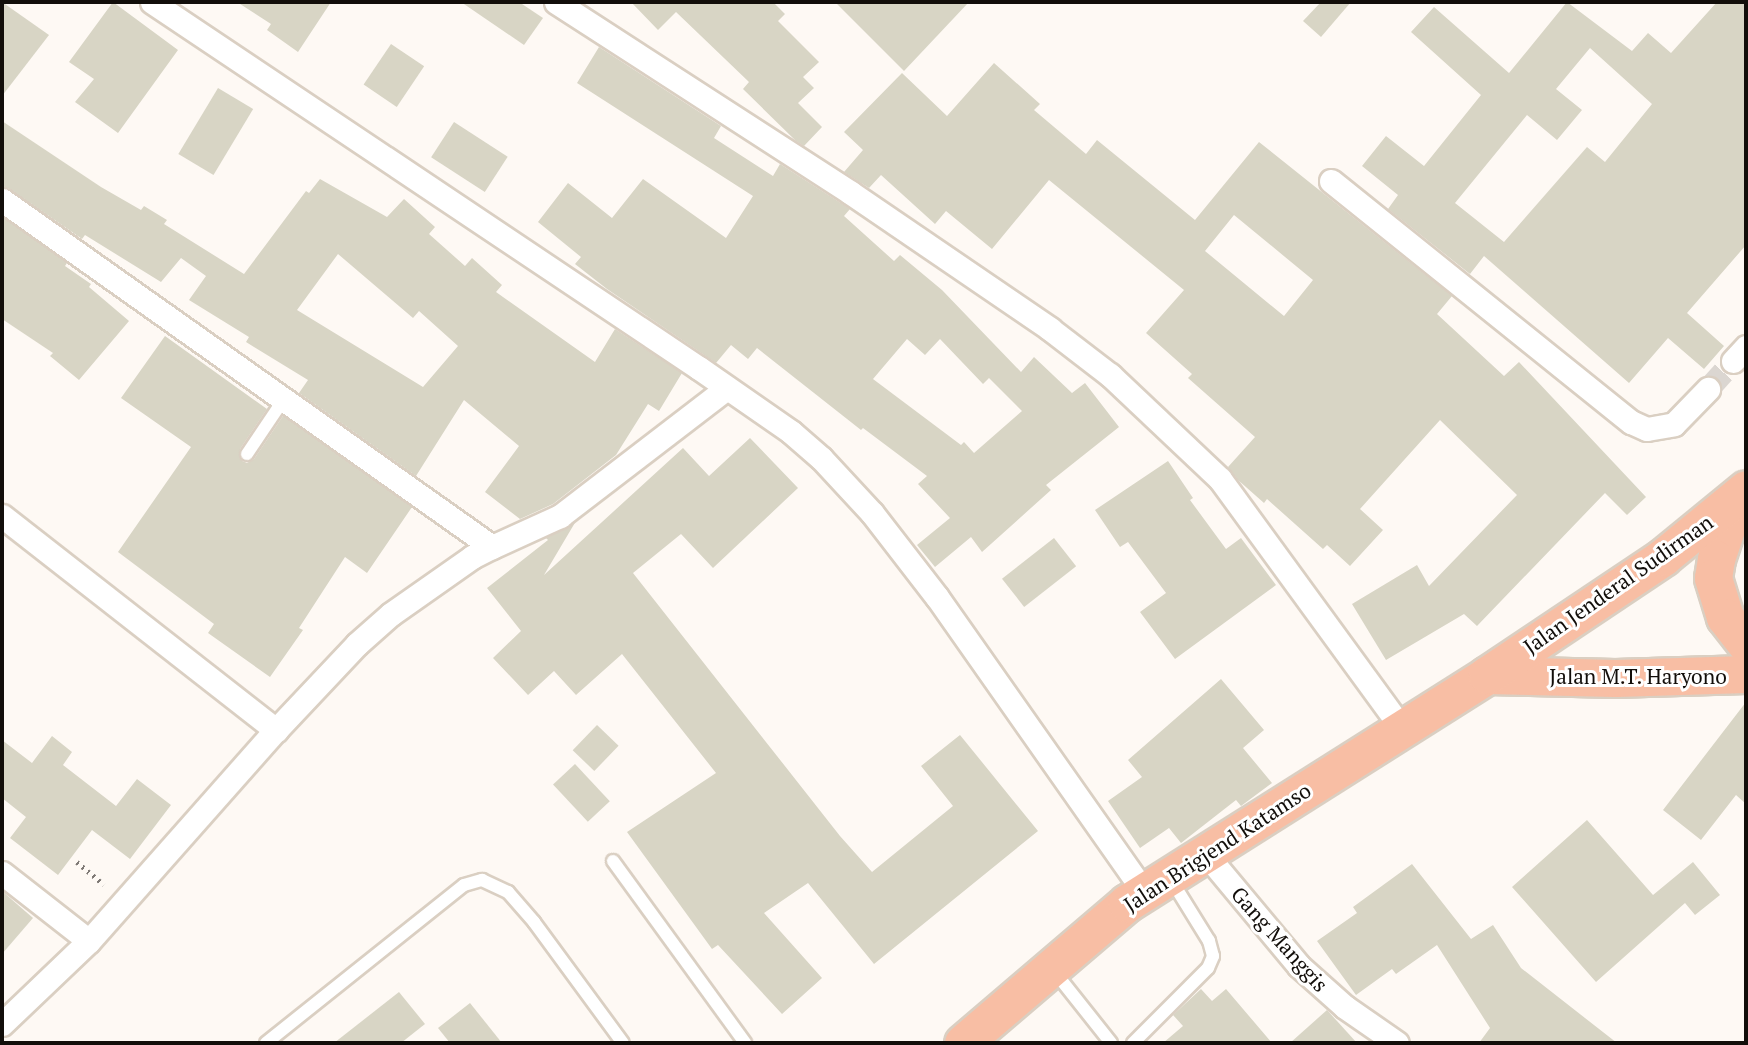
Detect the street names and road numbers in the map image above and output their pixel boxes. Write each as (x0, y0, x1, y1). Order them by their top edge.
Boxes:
street label: Jalan Jenderal Sudirman (1518, 509, 1718, 659)
street label: Jalan M.T. Haryono (1549, 663, 1727, 689)
street label: Jalan Brigjend Katamso (1119, 777, 1315, 917)
street label: Gang Manggis (1226, 881, 1334, 997)

